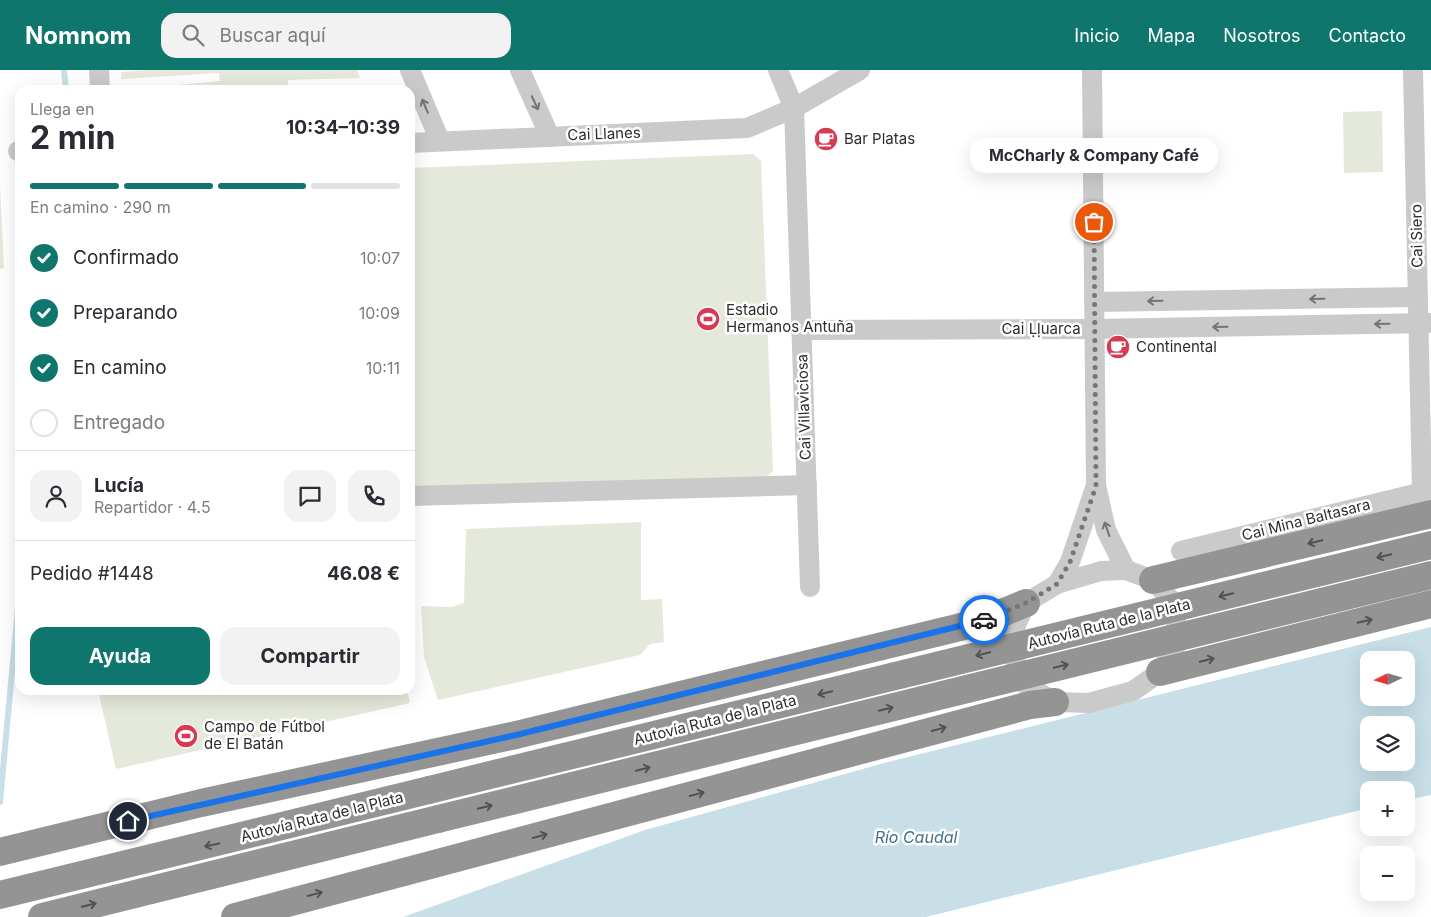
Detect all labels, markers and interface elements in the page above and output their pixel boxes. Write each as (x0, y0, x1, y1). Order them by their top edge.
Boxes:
search box (161, 13, 511, 58)
text: Nomnom (25, 21, 131, 50)
icon: search (179, 21, 207, 49)
text: Buscar aquí (219, 24, 326, 47)
text: Inicio (1074, 25, 1120, 46)
text: Mapa (1148, 25, 1195, 46)
text: Nosotros (1223, 25, 1301, 46)
text: Contacto (1329, 25, 1406, 46)
one-way arrow (531, 95, 541, 110)
text: Llega en (30, 99, 94, 119)
one-way arrow (420, 99, 429, 114)
text: 10:34–10:39 (286, 116, 400, 139)
text: 2 min (30, 118, 116, 157)
street label: Cai Llanes (567, 123, 641, 144)
cafe icon: Bar Platas (813, 126, 839, 152)
place label: Bar Platas (844, 129, 915, 148)
callout: McCharly & Company Café (970, 137, 1218, 172)
text: McCharly & Company Café (989, 145, 1199, 165)
text: En camino · 290 m (30, 197, 171, 217)
pin (1073, 201, 1115, 243)
street label: Cai Siero (1406, 204, 1427, 268)
icon: bag (1080, 208, 1108, 236)
icon: check (30, 244, 58, 272)
text: Confirmado (73, 246, 179, 269)
text: 10:07 (360, 248, 400, 268)
one-way arrow (1309, 294, 1325, 303)
one-way arrow (1147, 296, 1163, 306)
icon: check (30, 299, 58, 327)
place label: Estadio Hermanos Antuña (726, 300, 854, 336)
text: Preparando (73, 301, 178, 324)
text: 10:09 (359, 303, 400, 323)
sports icon: Estadio Hermanos Antuña (695, 306, 721, 332)
street label: Cai Ḷḷuarca (1001, 319, 1081, 338)
one-way arrow (1375, 319, 1391, 329)
one-way arrow (1212, 322, 1228, 332)
cafe icon: Continental (1105, 334, 1131, 360)
place label: Continental (1136, 337, 1217, 356)
icon: check (30, 354, 58, 382)
street label: Cai Villaviciosa (792, 354, 815, 460)
text: En camino (73, 356, 167, 379)
text: 10:11 (366, 358, 400, 378)
text: Entregado (73, 411, 165, 434)
button: person (30, 470, 82, 522)
button: chat (284, 470, 336, 522)
button: phone (348, 470, 400, 522)
text: Lucía (94, 474, 144, 497)
street label: Cai Mina Baltasara (1240, 494, 1372, 545)
text: Repartidor · 4.5 (94, 497, 211, 517)
one-way arrow (1102, 522, 1111, 537)
one-way arrow (1308, 538, 1324, 547)
one-way arrow (1376, 552, 1392, 561)
text: Pedido #1448 (30, 562, 154, 585)
text: 46.08 € (327, 562, 400, 585)
one-way arrow (1218, 591, 1234, 600)
street label: Autovía Ruta de la Plata (1026, 594, 1192, 653)
courier (959, 595, 1009, 645)
icon: car (970, 606, 998, 634)
one-way arrow (1357, 615, 1373, 625)
button: Ayuda (30, 627, 210, 685)
button: Compartir (220, 627, 400, 685)
one-way arrow (975, 650, 991, 660)
north arrow (1360, 651, 1415, 706)
map controls (1360, 651, 1415, 901)
one-way arrow (1199, 655, 1215, 664)
one-way arrow (1052, 661, 1068, 670)
one-way arrow (818, 689, 834, 698)
street label: Autovía Ruta de la Plata (632, 690, 798, 749)
one-way arrow (877, 704, 893, 713)
button: layers (1360, 716, 1415, 771)
place label: Campo de Fútbol de El Batán (204, 717, 325, 753)
sports icon: Campo de Fútbol de El Batán (173, 723, 199, 749)
one-way arrow (931, 724, 947, 734)
one-way arrow (634, 764, 650, 773)
button: + (1360, 781, 1415, 836)
street label: Autovía Ruta de la Plata (239, 787, 405, 846)
one-way arrow (689, 789, 705, 798)
pin (107, 800, 149, 842)
one-way arrow (477, 802, 493, 811)
icon: home (114, 807, 142, 835)
water label: Río Caudal (875, 827, 958, 847)
one-way arrow (532, 830, 548, 840)
one-way arrow (205, 840, 221, 850)
button: − (1360, 846, 1415, 901)
one-way arrow (307, 889, 323, 898)
one-way arrow (81, 900, 97, 909)

